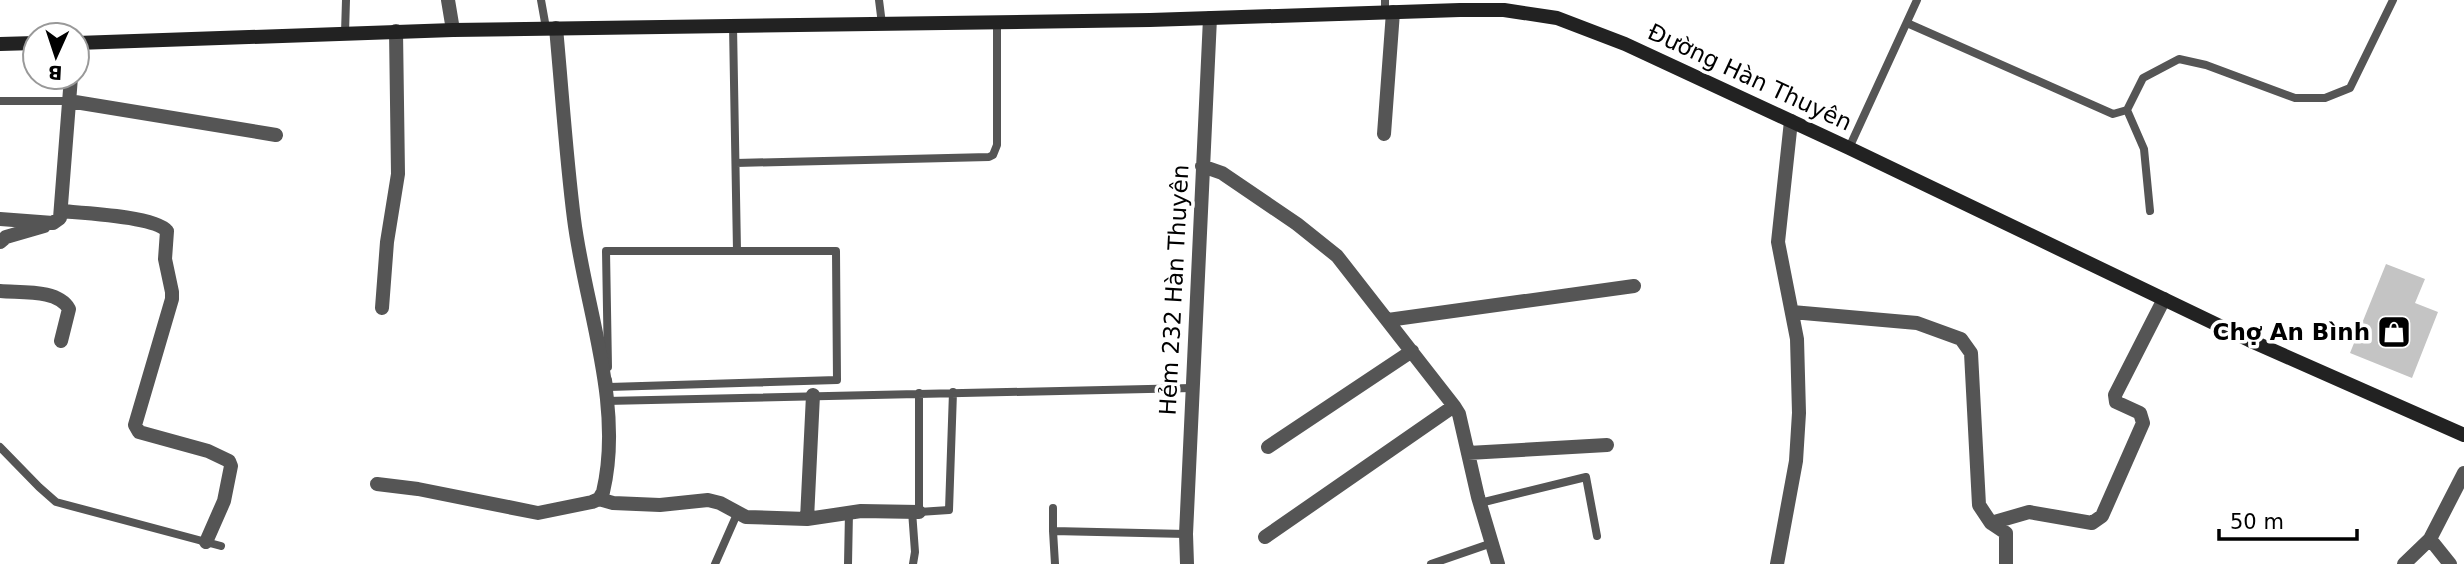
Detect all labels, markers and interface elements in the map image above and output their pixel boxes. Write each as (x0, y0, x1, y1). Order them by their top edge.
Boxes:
street label: Đường Hàn Thuyên (1644, 18, 1856, 136)
north arrow (21, 21, 91, 91)
text: B (47, 62, 63, 84)
street label: Hẻm 232 Hàn Thuyên (1154, 164, 1194, 416)
shop icon: Chợ An Bình (2375, 313, 2413, 351)
place label: Chợ An Bình (2213, 319, 2370, 345)
scale bar (2219, 498, 2357, 542)
text: 50 m (2230, 510, 2284, 534)

